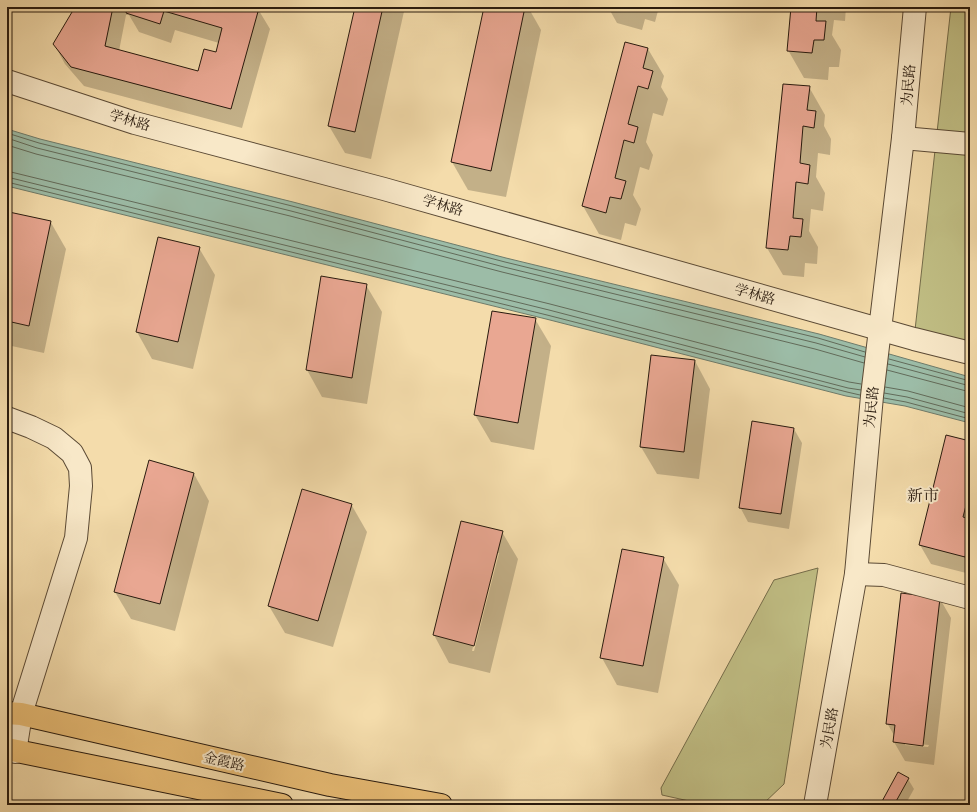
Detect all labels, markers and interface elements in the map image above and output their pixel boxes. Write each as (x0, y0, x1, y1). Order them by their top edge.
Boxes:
street label: 为民路 (896, 63, 920, 107)
street label: 学林路 (107, 104, 153, 136)
street label: 学林路 (420, 190, 466, 220)
street label: 学林路 (732, 279, 778, 309)
street label: 为民路 (859, 385, 883, 429)
district label: 新市 (907, 483, 939, 507)
street label: 为民路 (816, 706, 842, 750)
street label: 金霞路 (201, 747, 247, 775)

